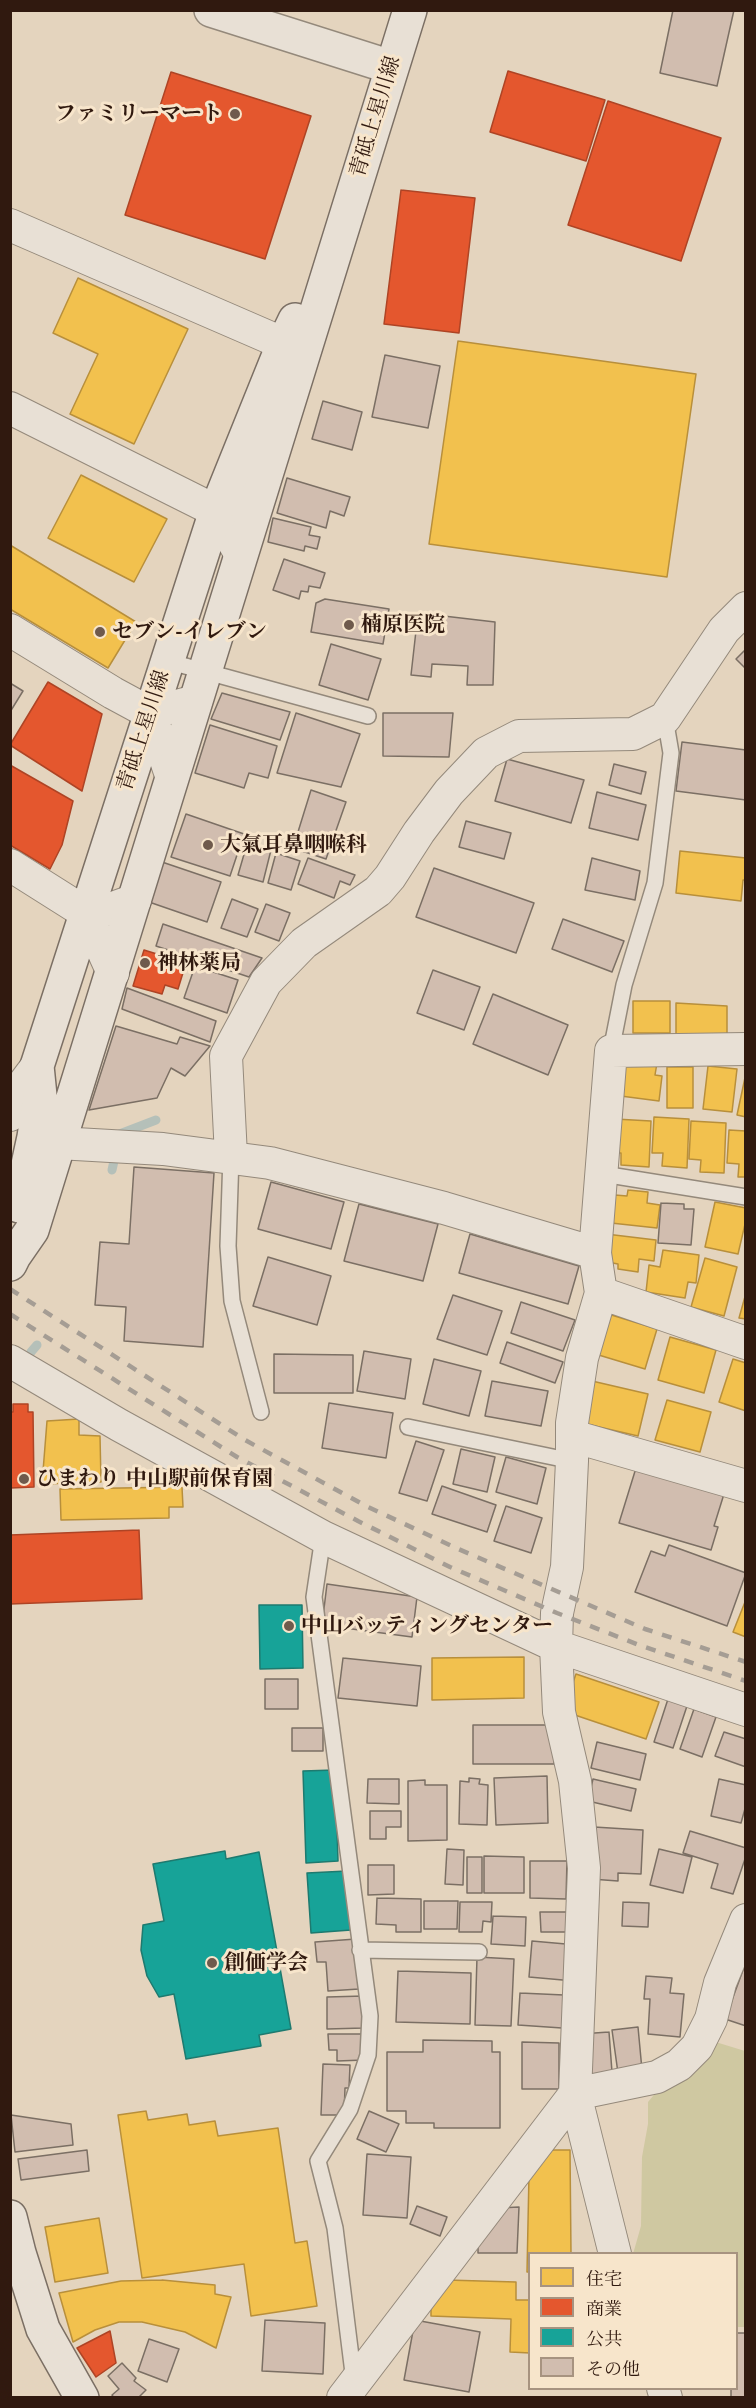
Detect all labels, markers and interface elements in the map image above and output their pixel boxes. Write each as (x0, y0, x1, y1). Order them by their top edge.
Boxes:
street label: 青砥上星川線 (346, 53, 406, 181)
place label: ファミリーマート (55, 101, 223, 127)
marker: ファミリーマート (228, 107, 242, 121)
place label: 楠原医院 (361, 612, 445, 638)
marker: 楠原医院 (342, 618, 356, 632)
place label: セブン-イレブン (112, 619, 267, 645)
marker: セブン-イレブン (93, 625, 107, 639)
street label: 青砥上星川線 (113, 667, 175, 795)
place label: 大氣耳鼻咽喉科 (220, 832, 367, 858)
marker: 大氣耳鼻咽喉科 (201, 838, 215, 852)
place label: 神林薬局 (157, 950, 241, 976)
marker: 神林薬局 (138, 956, 152, 970)
place label: ひまわり 中山駅前保育園 (36, 1466, 273, 1492)
marker: ひまわり 中山駅前保育園 (17, 1472, 31, 1486)
place label: 中山バッティングセンター (301, 1613, 553, 1639)
marker: 中山バッティングセンター (282, 1619, 296, 1633)
place label: 創価学会 (224, 1950, 308, 1976)
marker: 創価学会 (205, 1956, 219, 1970)
legend (528, 2252, 738, 2390)
text: 住宅 (586, 2271, 622, 2289)
text: 商業 (586, 2301, 622, 2319)
text: 公共 (586, 2331, 622, 2349)
text: その他 (586, 2361, 640, 2379)

